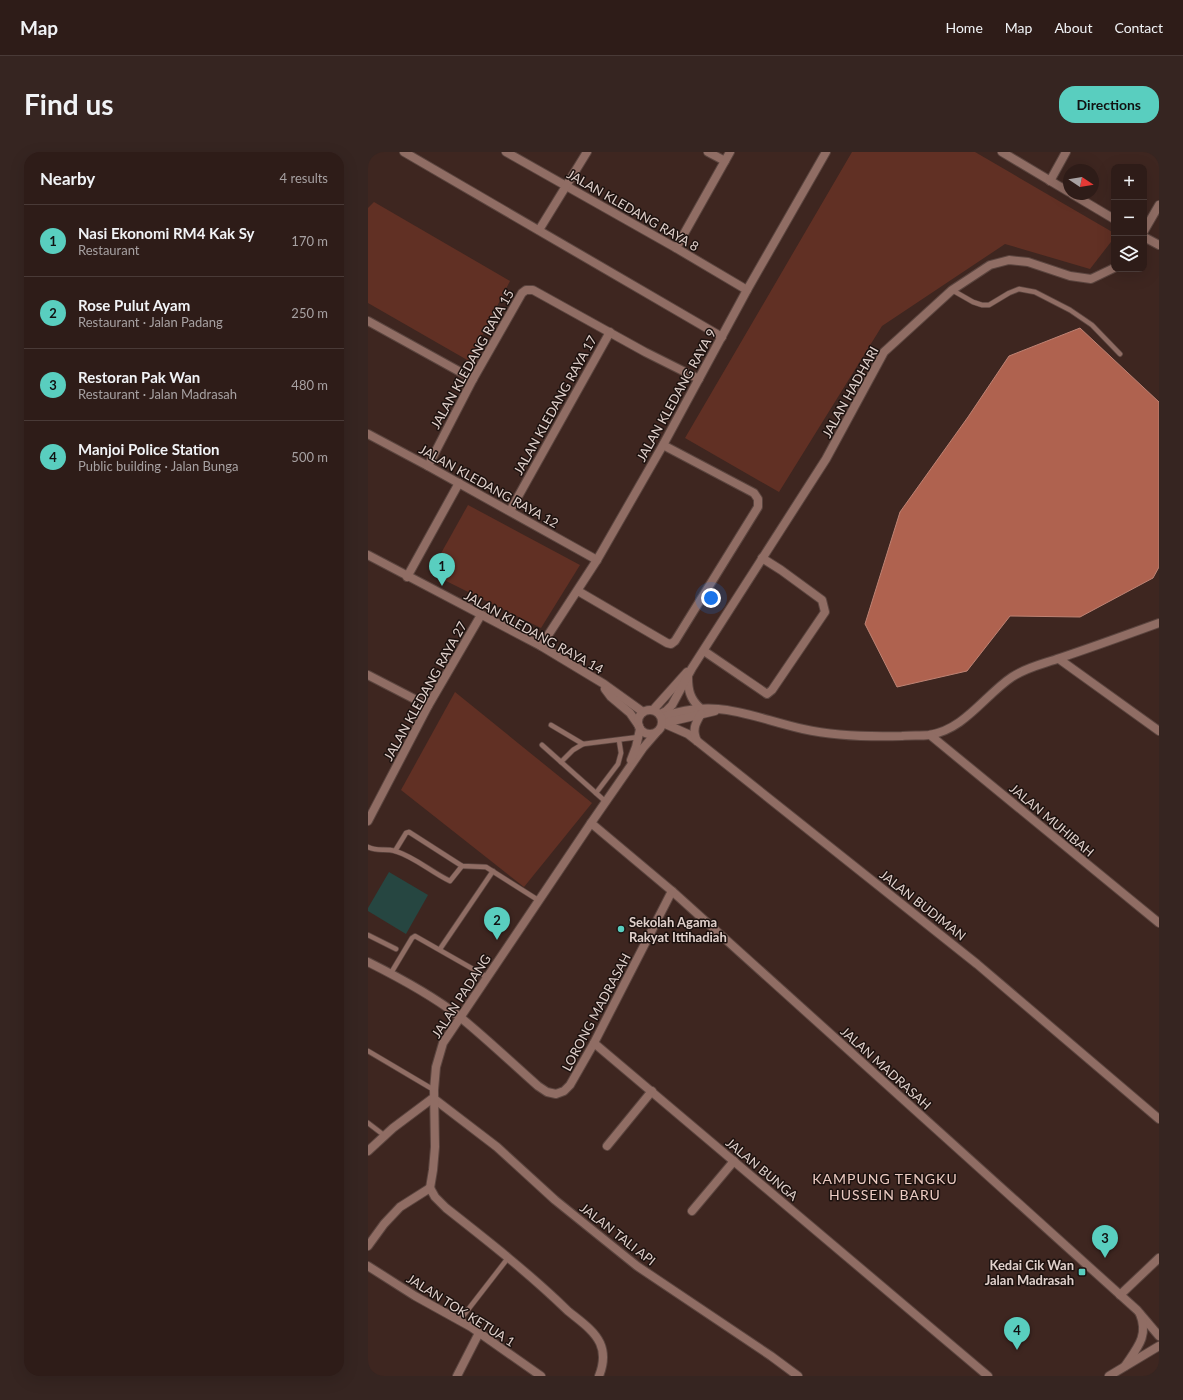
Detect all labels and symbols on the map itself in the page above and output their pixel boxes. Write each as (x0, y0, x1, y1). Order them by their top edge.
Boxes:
north arrow (1063, 164, 1099, 200)
street label: JALAN KLEDANG RAYA 8 (564, 166, 702, 254)
street label: JALAN KLEDANG RAYA 15 (427, 287, 517, 431)
street label: JALAN KLEDANG RAYA 9 (633, 326, 719, 464)
street label: JALAN KLEDANG RAYA 17 (510, 332, 600, 477)
street label: JALAN HADHARI (818, 344, 882, 440)
street label: JALAN KLEDANG RAYA 12 (417, 441, 561, 531)
pin: 1 (429, 553, 455, 586)
street label: JALAN KLEDANG RAYA 14 (462, 587, 607, 677)
your location (701, 588, 721, 608)
street label: JALAN KLEDANG RAYA 27 (380, 618, 470, 763)
street label: JALAN MUHIBAH (1007, 780, 1097, 860)
street label: JALAN BUDIMAN (877, 866, 969, 944)
pin: 2 (484, 907, 510, 940)
place label: Sekolah Agama Rakyat Ittihadiah (629, 914, 727, 945)
marker: Sekolah Agama Rakyat Ittihadiah (616, 924, 626, 934)
street label: LORONG MADRASAH (558, 950, 634, 1074)
street label: JALAN PADANG (428, 951, 494, 1041)
street label: JALAN MADRASAH (837, 1023, 935, 1113)
street label: JALAN BUNGA (723, 1134, 801, 1204)
district label: KAMPUNG TENGKU HUSSEIN BARU (812, 1170, 958, 1203)
street label: JALAN TALI API (577, 1200, 659, 1268)
pin: 3 (1092, 1225, 1118, 1258)
place label: Kedai Cik Wan Jalan Madrasah (985, 1257, 1074, 1288)
marker: Kedai Cik Wan Jalan Madrasah (1077, 1267, 1087, 1277)
street label: JALAN TOK KETUA 1 (404, 1270, 518, 1350)
pin: 4 (1004, 1317, 1030, 1350)

